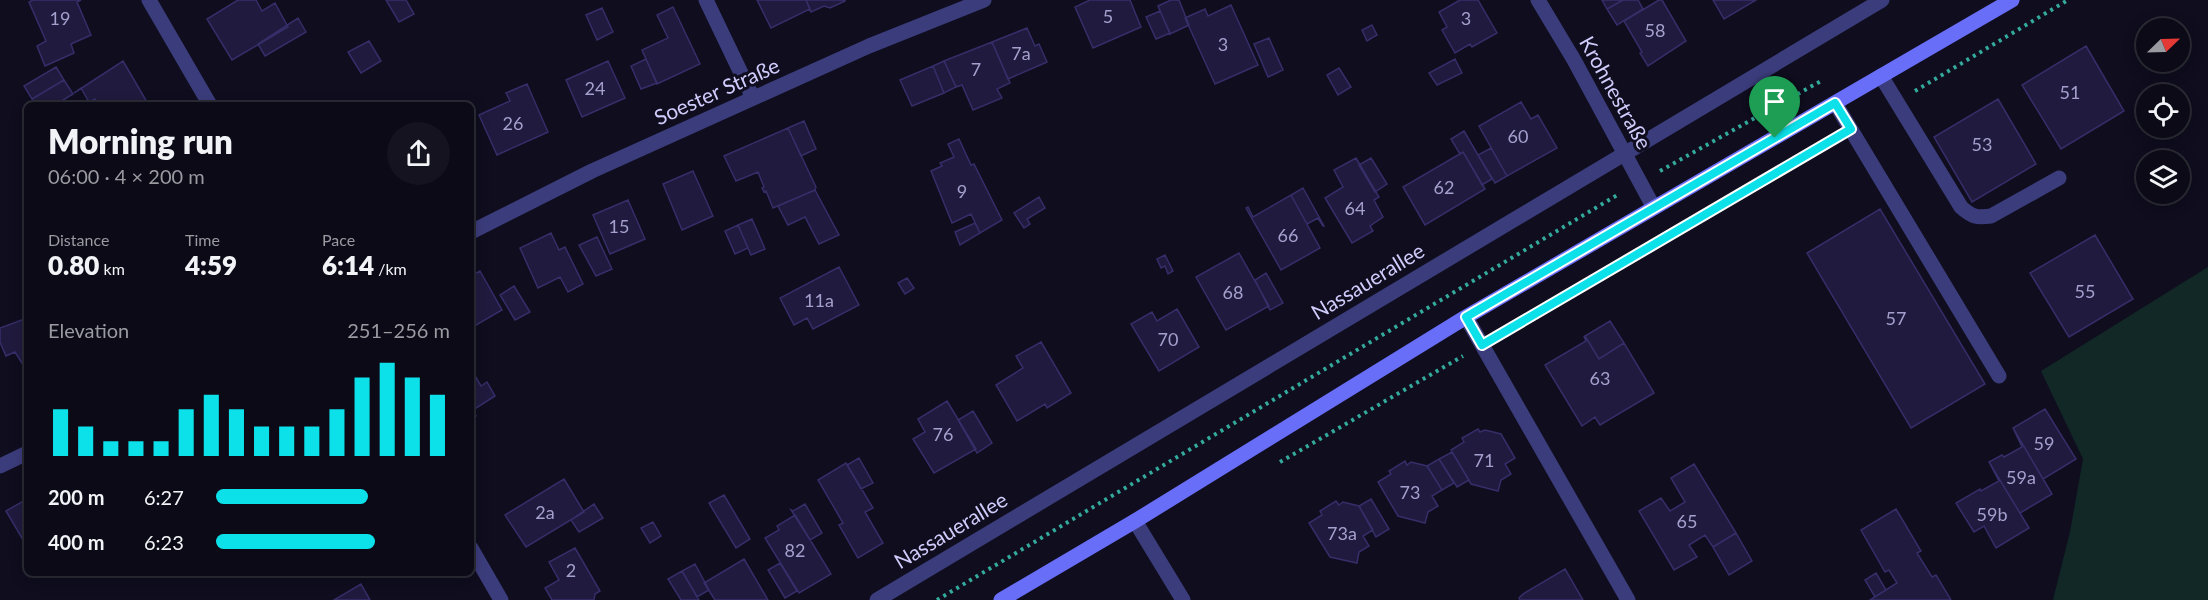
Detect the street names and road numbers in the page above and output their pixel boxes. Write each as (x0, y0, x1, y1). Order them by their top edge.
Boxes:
street label: Krohnestraße (1575, 31, 1658, 153)
street label: Soester Straße (650, 52, 783, 129)
street label: Nassauerallee (1306, 237, 1428, 324)
street label: Nassauerallee (889, 486, 1011, 573)

